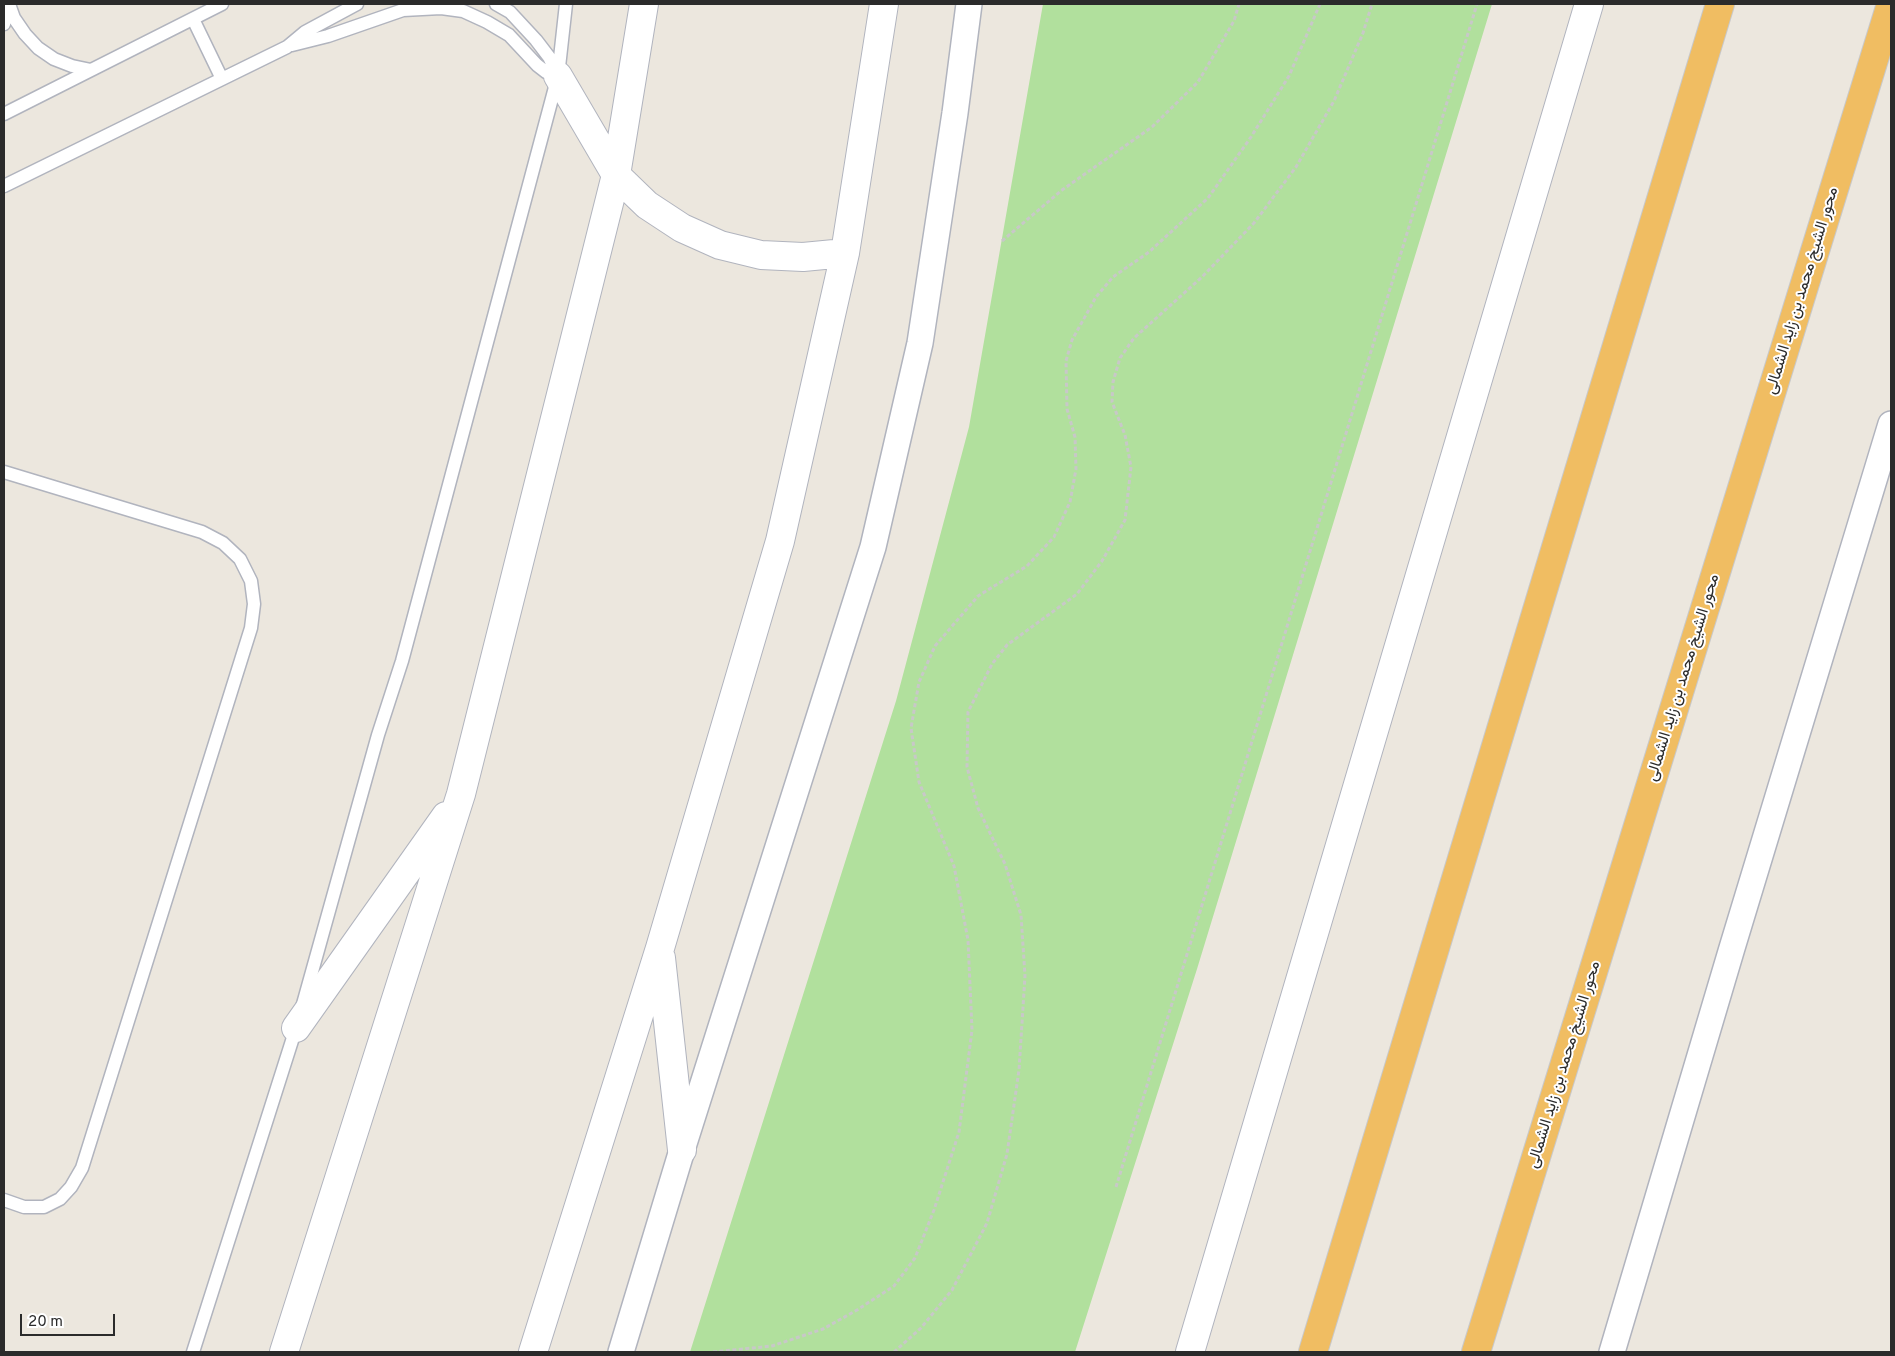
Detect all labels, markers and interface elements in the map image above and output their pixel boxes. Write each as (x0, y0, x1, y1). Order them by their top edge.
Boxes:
street label: محور الشيخ محمد بن زايد الشمالى (1762, 185, 1844, 397)
street label: محور الشيخ محمد بن زايد الشمالى (1643, 572, 1725, 784)
street label: محور الشيخ محمد بن زايد الشمالى (1524, 959, 1606, 1171)
scale bar (22, 1304, 118, 1336)
text: 20 m (28, 1313, 63, 1332)

